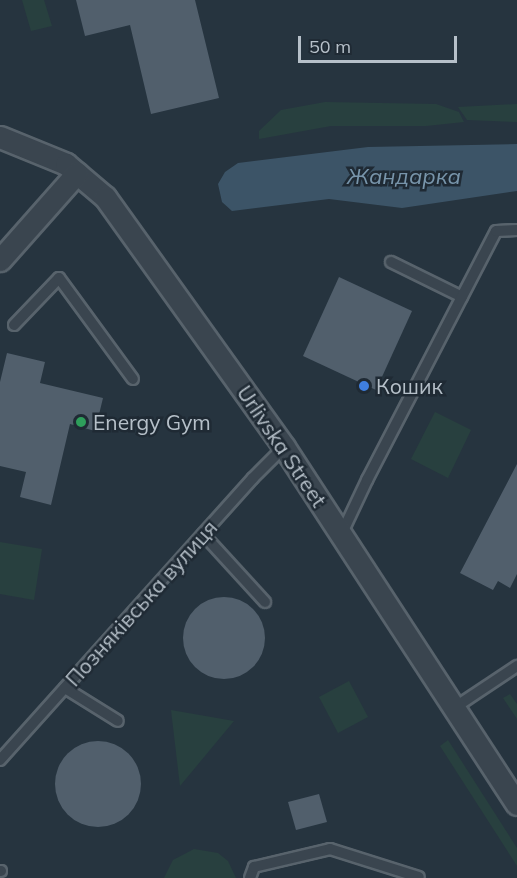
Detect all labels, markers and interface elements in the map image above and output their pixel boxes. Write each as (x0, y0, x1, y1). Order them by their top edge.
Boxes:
scale bar (301, 24, 460, 62)
text: 50 m (309, 35, 351, 58)
water label: Жандарка (347, 164, 461, 190)
place label: Кошик (376, 373, 443, 399)
marker: Кошик (357, 379, 371, 393)
street label: Urlivska Street (232, 380, 332, 512)
place label: Energy Gym (93, 409, 211, 435)
marker: Energy Gym (74, 415, 88, 429)
street label: Позняківська вулиця (60, 515, 222, 691)

